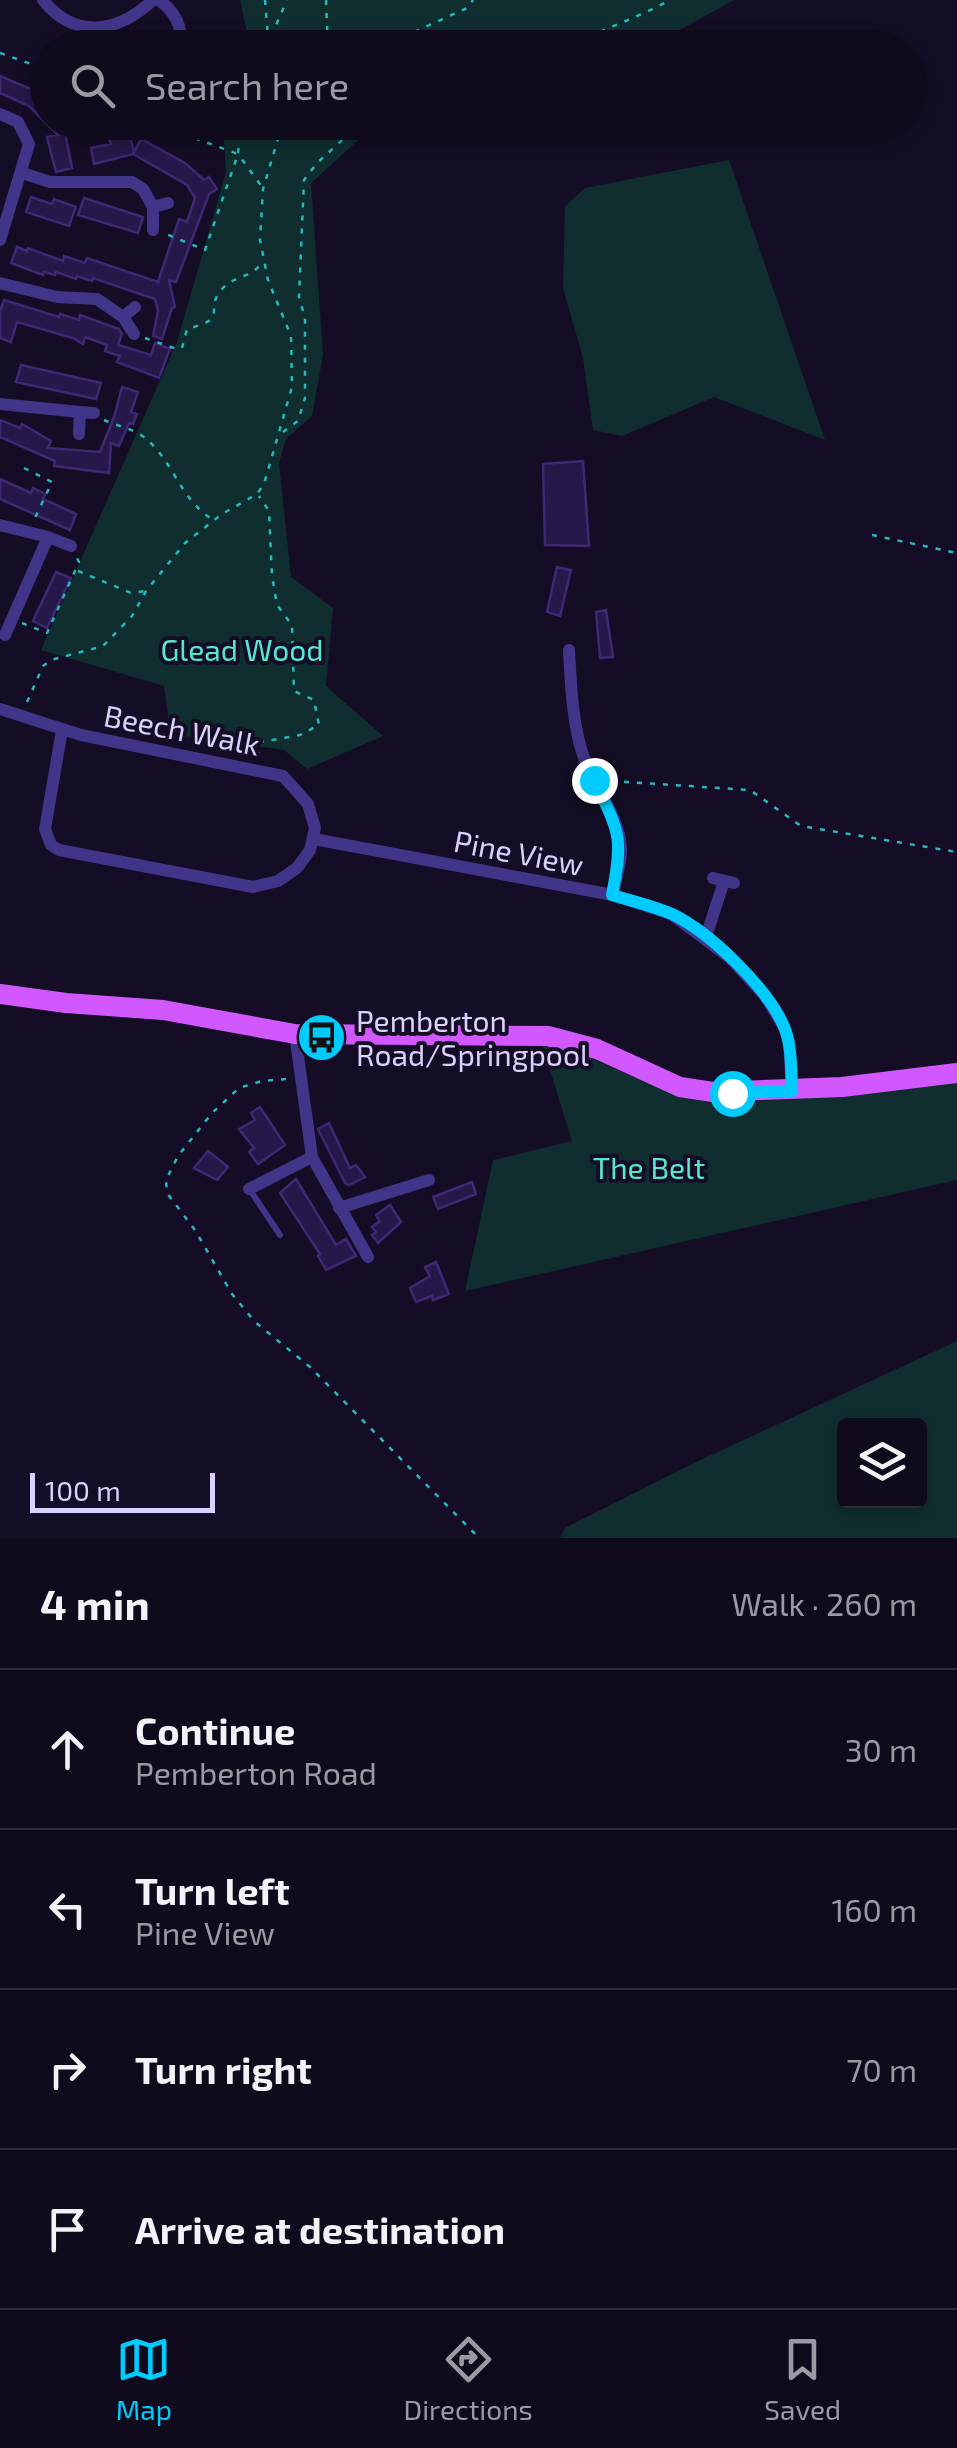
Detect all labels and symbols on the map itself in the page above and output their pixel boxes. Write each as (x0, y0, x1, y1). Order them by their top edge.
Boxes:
park label: Glead Wood (161, 631, 324, 667)
street label: Beech Walk (101, 696, 263, 762)
route end (572, 758, 618, 804)
street label: Pine View (451, 822, 587, 882)
place label: Pemberton Road/Springpool (356, 1002, 589, 1072)
bus stop icon: Pemberton Road/Springpool (295, 1011, 347, 1063)
route start (710, 1071, 756, 1117)
park label: The Belt (593, 1149, 705, 1185)
scale bar (30, 1468, 215, 1512)

